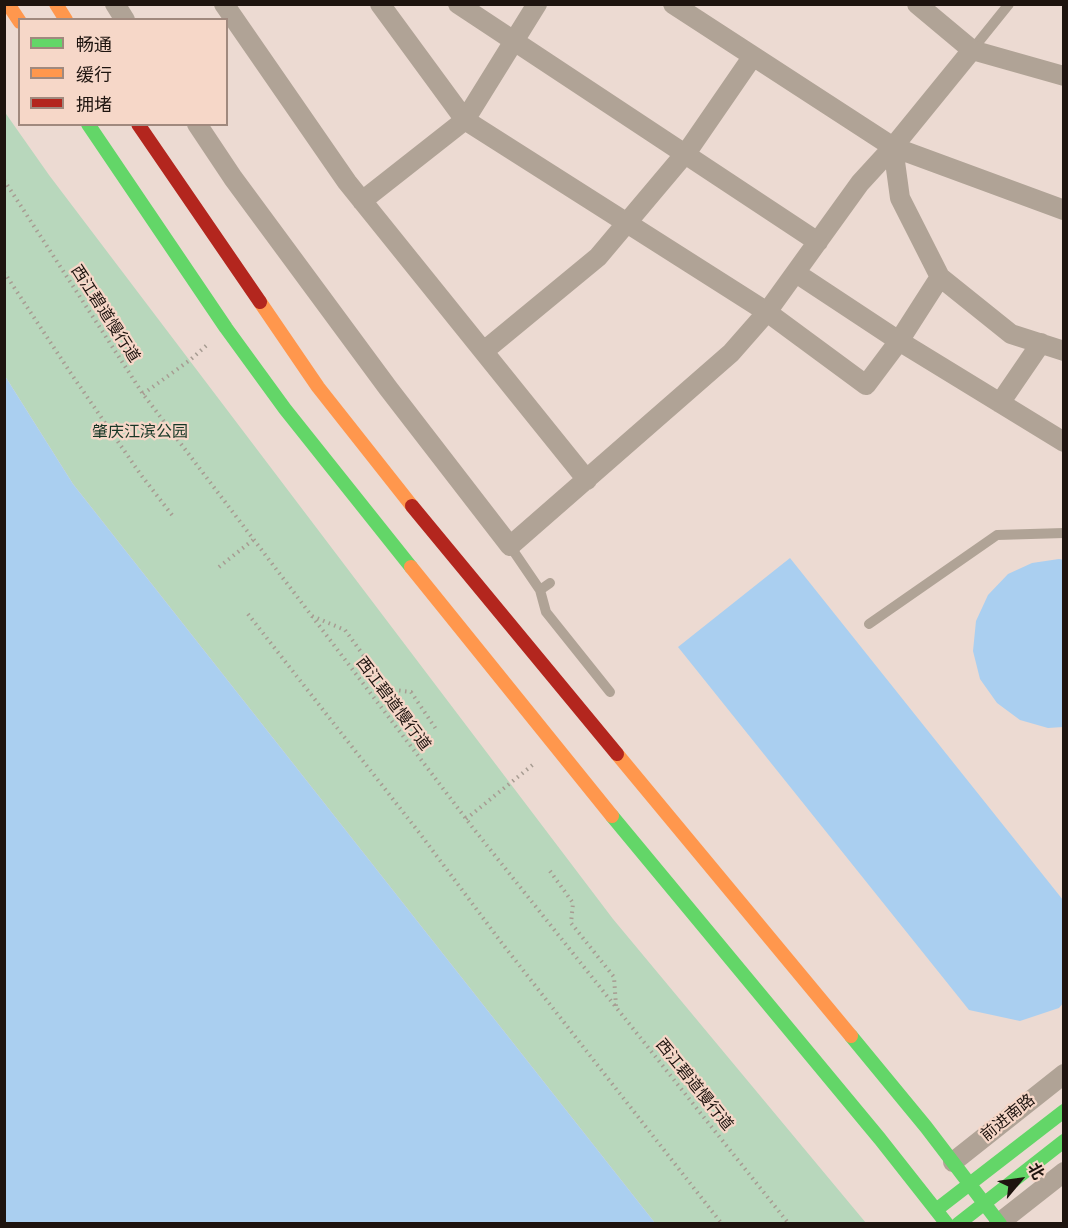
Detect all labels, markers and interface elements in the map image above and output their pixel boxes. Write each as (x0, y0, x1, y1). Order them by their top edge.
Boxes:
legend (18, 18, 228, 126)
text: 畅通 (76, 34, 112, 56)
text: 缓行 (76, 64, 112, 86)
text: 拥堵 (76, 94, 112, 116)
street label: 西江碧道慢行道 (66, 262, 144, 366)
park label: 肇庆江滨公园 (92, 423, 188, 443)
street label: 西江碧道慢行道 (352, 653, 434, 755)
street label: 西江碧道慢行道 (651, 1035, 737, 1135)
street label: 前进南路 (977, 1090, 1039, 1146)
north arrow (990, 1150, 1050, 1210)
text: 北 (1024, 1159, 1048, 1183)

